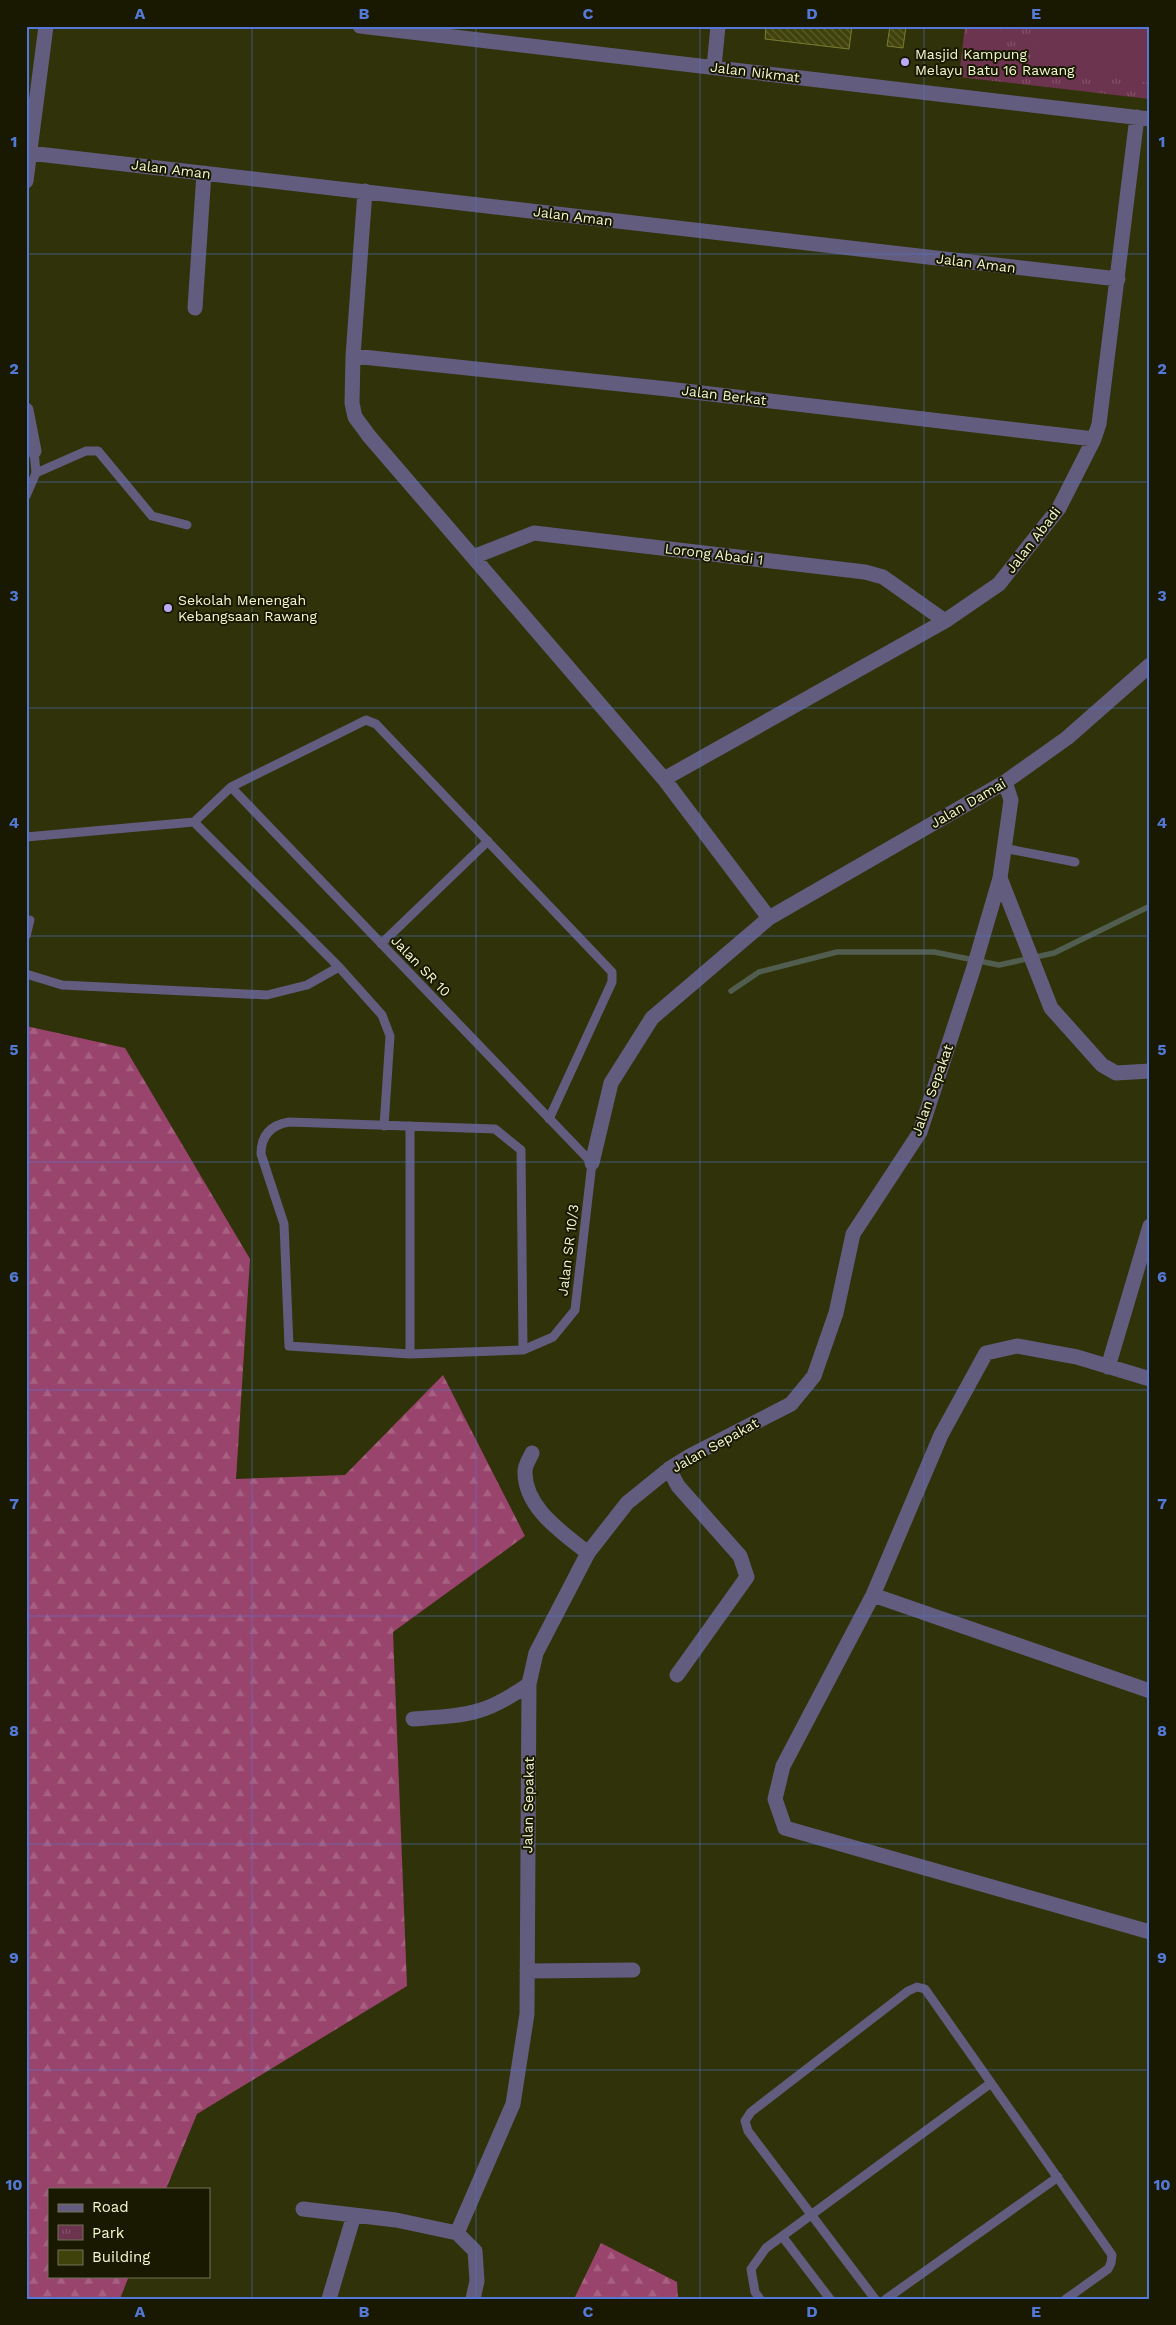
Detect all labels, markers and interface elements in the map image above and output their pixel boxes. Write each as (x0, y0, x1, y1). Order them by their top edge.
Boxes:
text: A (135, 4, 146, 23)
text: B (359, 4, 370, 23)
text: C (583, 4, 594, 23)
text: D (806, 4, 818, 23)
text: E (1031, 4, 1041, 23)
place label: Masjid Kampung Melayu Batu 16 Rawang (915, 46, 1075, 78)
marker: Masjid Kampung Melayu Batu 16 Rawang (899, 56, 911, 68)
street label: Jalan Nikmat (709, 59, 801, 85)
text: 1 (11, 132, 17, 151)
text: 1 (1159, 132, 1165, 151)
street label: Jalan Aman (130, 156, 212, 182)
street label: Jalan Aman (532, 203, 614, 229)
street label: Jalan Aman (935, 250, 1017, 276)
text: 2 (9, 359, 19, 378)
text: 2 (1157, 359, 1167, 378)
street label: Jalan Berkat (681, 382, 768, 408)
street label: Jalan Abadi (1002, 504, 1064, 576)
street label: Lorong Abadi 1 (664, 540, 764, 568)
text: 3 (9, 586, 19, 605)
text: 3 (1157, 586, 1167, 605)
place label: Sekolah Menengah Kebangsaan Rawang (178, 592, 317, 624)
marker: Sekolah Menengah Kebangsaan Rawang (162, 602, 174, 614)
street label: Jalan Damai (928, 775, 1008, 831)
text: 4 (9, 813, 19, 832)
text: 4 (1157, 813, 1167, 832)
street label: Jalan SR 10 (388, 932, 454, 1000)
text: 5 (9, 1040, 19, 1059)
text: 5 (1157, 1040, 1167, 1059)
street label: Jalan Sepakat (908, 1042, 956, 1138)
street label: Jalan SR 10/3 (554, 1203, 582, 1297)
text: 6 (9, 1267, 19, 1286)
text: 6 (1157, 1267, 1167, 1286)
street label: Jalan Sepakat (669, 1415, 761, 1475)
text: 7 (9, 1494, 19, 1513)
text: 7 (1157, 1494, 1167, 1513)
text: 8 (9, 1721, 19, 1740)
text: 8 (1157, 1721, 1167, 1740)
street label: Jalan Sepakat (519, 1757, 537, 1853)
text: 9 (9, 1948, 19, 1967)
text: 9 (1157, 1948, 1167, 1967)
text: 10 (5, 2175, 23, 2194)
text: 10 (1153, 2175, 1171, 2194)
legend (48, 2188, 210, 2278)
text: Road (92, 2198, 129, 2216)
text: Park (92, 2224, 125, 2242)
text: Building (92, 2248, 150, 2266)
text: A (135, 2302, 146, 2321)
text: B (359, 2302, 370, 2321)
text: C (583, 2302, 594, 2321)
text: D (806, 2302, 818, 2321)
text: E (1031, 2302, 1041, 2321)

